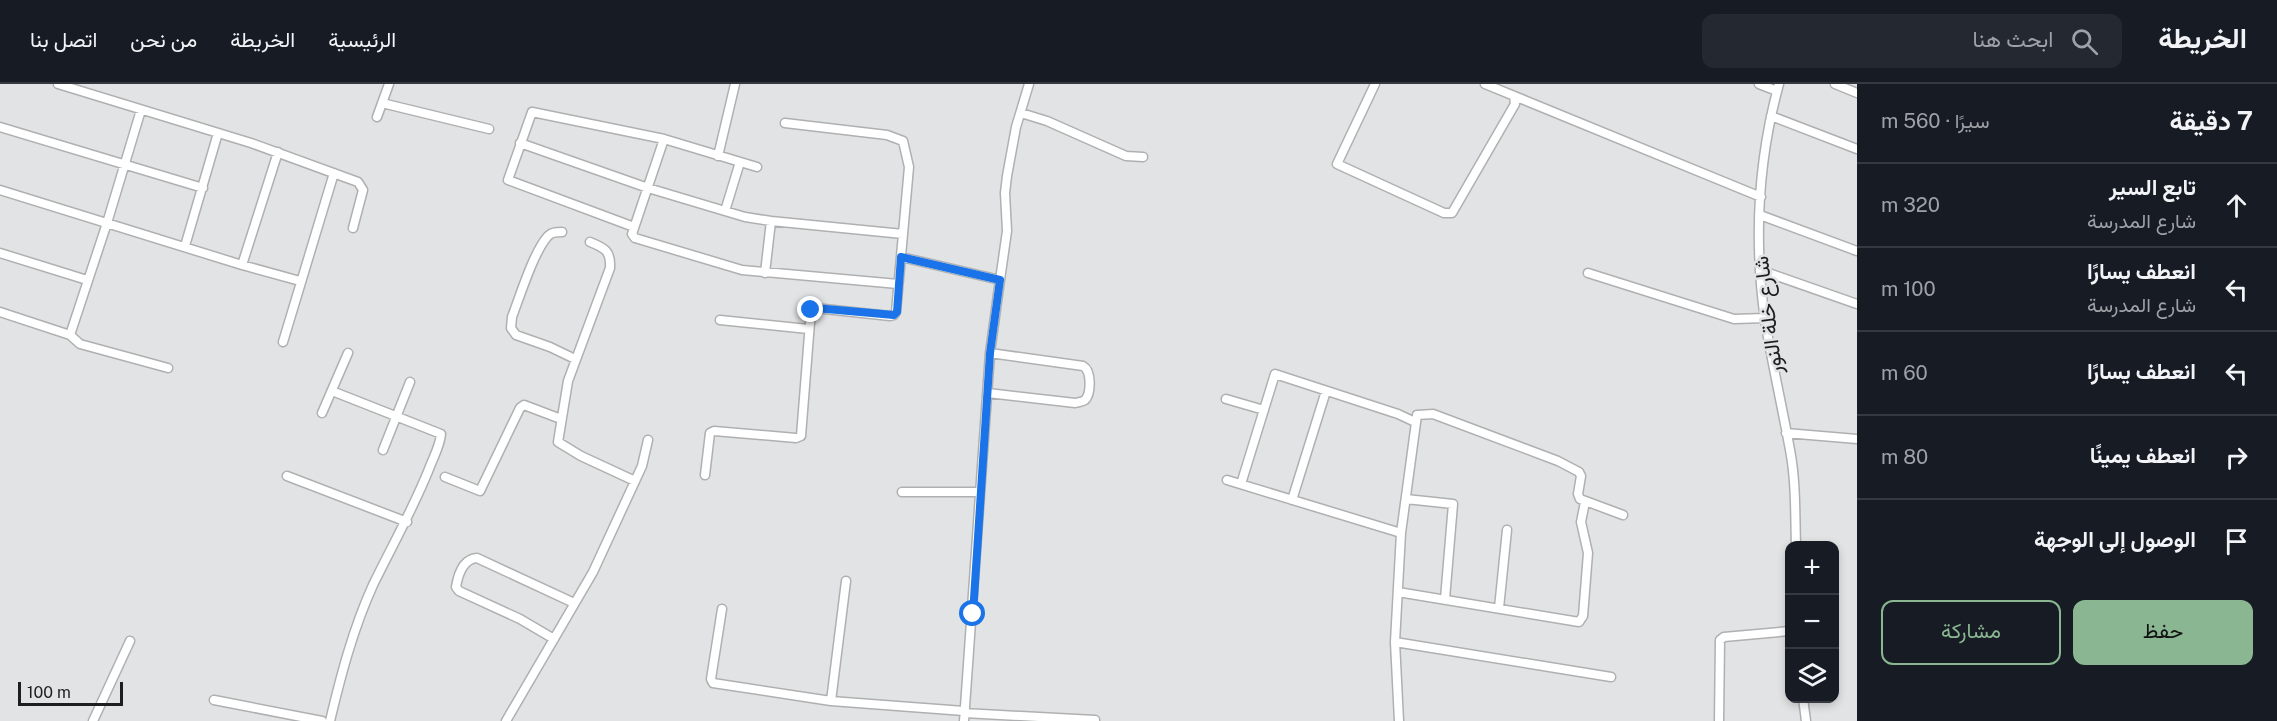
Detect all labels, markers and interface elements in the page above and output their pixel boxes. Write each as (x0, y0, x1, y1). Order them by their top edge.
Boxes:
search box (1702, 14, 2122, 68)
text: الخريطة (2158, 21, 2247, 54)
icon: search (2068, 25, 2101, 58)
text: ابحث هنا (1973, 26, 2053, 52)
text: اتصل بنا (30, 27, 97, 52)
text: من نحن (130, 27, 197, 52)
text: الخريطة (230, 27, 295, 52)
text: الرئيسية (328, 27, 396, 52)
text: 7 دقيقة (2170, 105, 2253, 136)
text: سيرًا · 560 m (1881, 109, 1989, 133)
text: تابع السير (2109, 174, 2196, 200)
icon: ahead (2220, 189, 2253, 222)
text: 320 m (1881, 193, 1940, 217)
text: شارع المدرسة (2087, 209, 2196, 233)
street label: شارع خلة النور (1748, 254, 1789, 376)
text: انعطف يسارًا (2087, 258, 2196, 284)
icon: left (2220, 273, 2253, 306)
text: 100 m (1881, 277, 1936, 301)
text: شارع المدرسة (2087, 293, 2196, 317)
route end (797, 296, 823, 322)
icon: left (2220, 357, 2253, 390)
text: انعطف يسارًا (2087, 358, 2196, 384)
text: 60 m (1881, 361, 1928, 385)
icon: right (2220, 441, 2253, 474)
text: انعطف يمينًا (2090, 442, 2196, 468)
text: 80 m (1881, 445, 1928, 469)
icon: arrive (2220, 525, 2253, 558)
text: الوصول إلى الوجهة (2034, 526, 2196, 552)
map controls (1785, 541, 1839, 703)
button: + (1785, 541, 1839, 595)
button: − (1785, 595, 1839, 649)
route start (959, 600, 985, 626)
button: مشاركة (1881, 600, 2061, 665)
button: حفظ (2073, 600, 2253, 665)
button: layers (1785, 649, 1839, 703)
scale bar (18, 679, 123, 706)
text: 100 m (27, 683, 71, 702)

